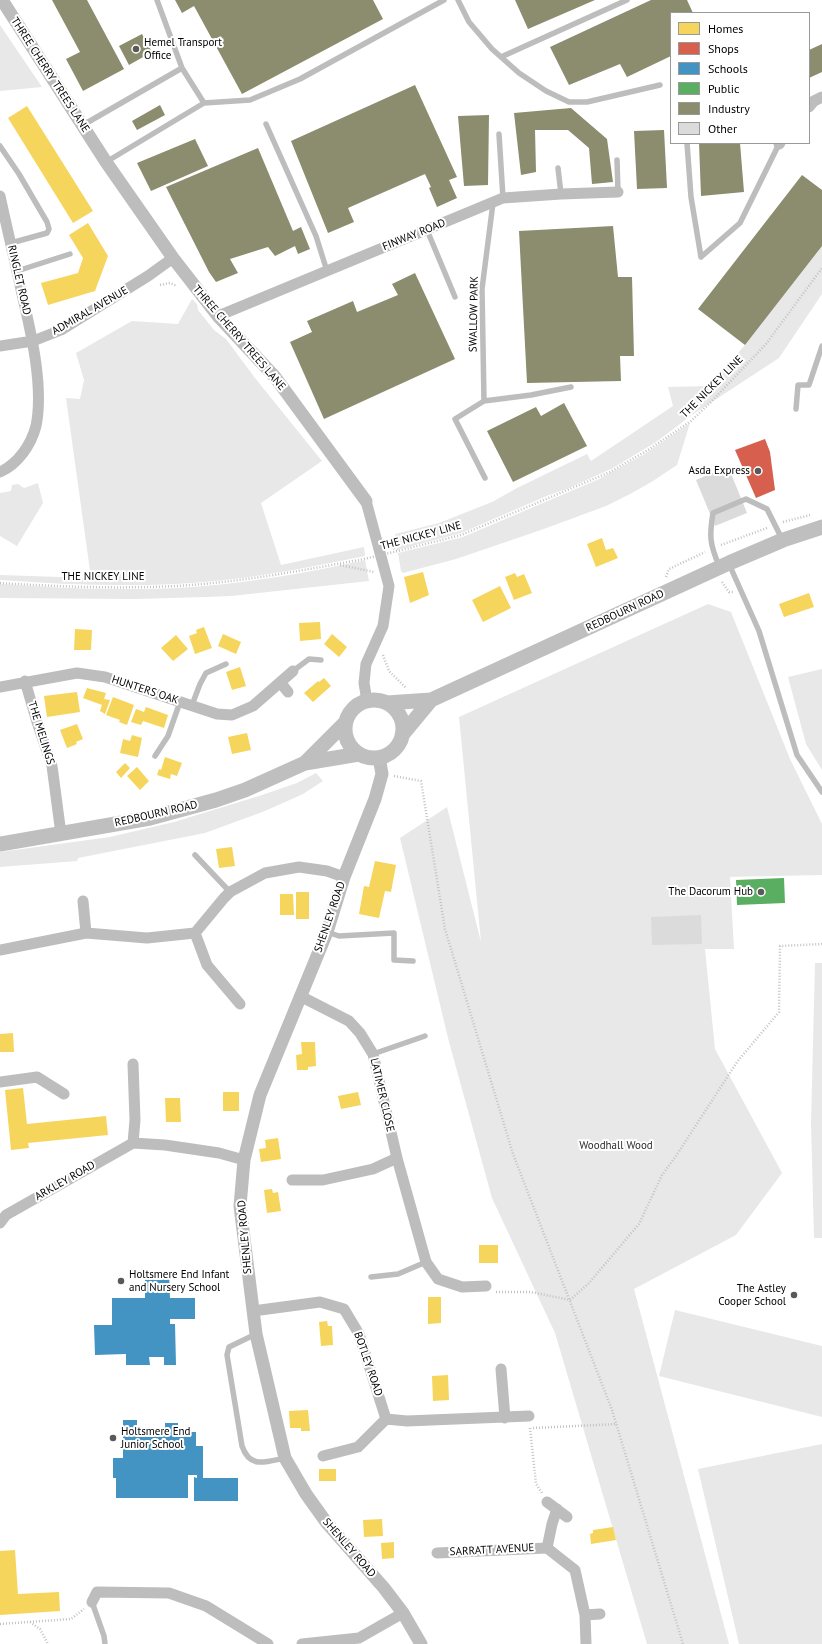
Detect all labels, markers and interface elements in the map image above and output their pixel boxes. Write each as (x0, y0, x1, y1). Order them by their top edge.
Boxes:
legend (670, 12, 810, 144)
street label: THREE CHERRY TREES LANE (8, 15, 92, 135)
text: Homes (708, 21, 743, 36)
place label: Hemel Transport Office (144, 36, 222, 62)
text: Shops (708, 41, 739, 56)
marker: Hemel Transport Office (131, 44, 141, 54)
text: Schools (708, 61, 748, 76)
text: Public (708, 81, 739, 96)
text: Industry (708, 101, 750, 116)
text: Other (708, 121, 737, 136)
street label: FINWAY ROAD (381, 216, 447, 254)
street label: RINGLET ROAD (5, 244, 33, 316)
street label: SWALLOW PARK (467, 276, 481, 352)
street label: THREE CHERRY TREES LANE (190, 283, 288, 393)
street label: ADMIRAL AVENUE (50, 284, 130, 338)
street label: THE NICKEY LINE (678, 353, 746, 421)
place label: Asda Express (689, 464, 750, 478)
marker: Asda Express (753, 466, 763, 476)
street label: THE NICKEY LINE (379, 519, 463, 553)
street label: THE NICKEY LINE (61, 570, 145, 584)
street label: REDBOURN ROAD (584, 587, 666, 635)
street label: HUNTERS OAK (110, 673, 180, 707)
street label: THE MELINGS (25, 700, 57, 766)
street label: REDBOURN ROAD (113, 798, 199, 830)
street label: SHENLEY ROAD (312, 880, 348, 954)
place label: The Dacorum Hub (668, 885, 753, 899)
marker: The Dacorum Hub (756, 887, 766, 897)
street label: LATIMER CLOSE (367, 1057, 397, 1133)
park label: Woodhall Wood (579, 1139, 653, 1153)
street label: ARKLEY ROAD (33, 1158, 97, 1204)
street label: SHENLEY ROAD (235, 1200, 255, 1274)
place label: Holtsmere End Infant and Nursery School (129, 1268, 229, 1294)
marker: Holtsmere End Infant and Nursery School (116, 1276, 126, 1286)
place label: The Astley Cooper School (718, 1282, 786, 1308)
marker: The Astley Cooper School (789, 1290, 799, 1300)
street label: BOTLEY ROAD (351, 1330, 385, 1398)
place label: Holtsmere End Junior School (121, 1425, 190, 1451)
marker: Holtsmere End Junior School (108, 1433, 118, 1443)
street label: SHENLEY ROAD (320, 1516, 378, 1580)
street label: SARRATT AVENUE (449, 1541, 535, 1559)

